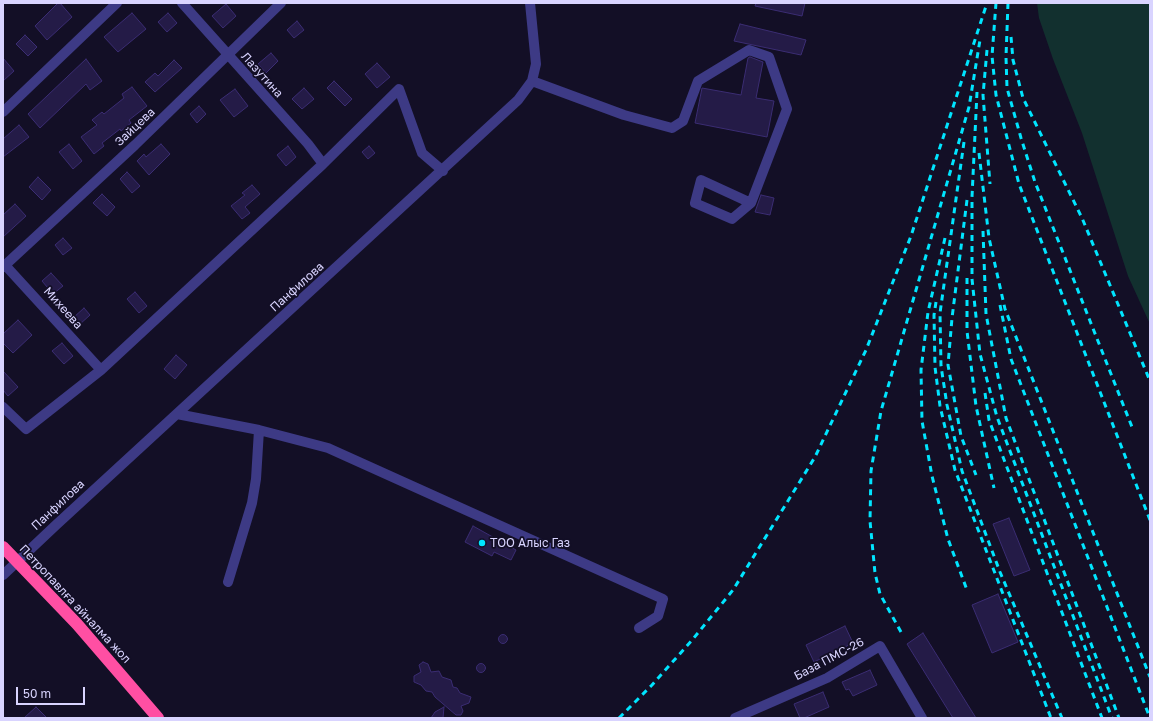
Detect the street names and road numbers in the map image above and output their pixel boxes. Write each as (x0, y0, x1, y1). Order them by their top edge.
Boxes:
street label: Лазутина (238, 49, 286, 101)
street label: Зайцева (112, 105, 158, 149)
street label: Панфилова (267, 259, 327, 315)
street label: Михеева (40, 284, 86, 332)
street label: Панфилова (29, 477, 87, 533)
street label: Петропавлға айналма жол (16, 542, 134, 666)
street label: База ПМС-26 (792, 635, 866, 683)

